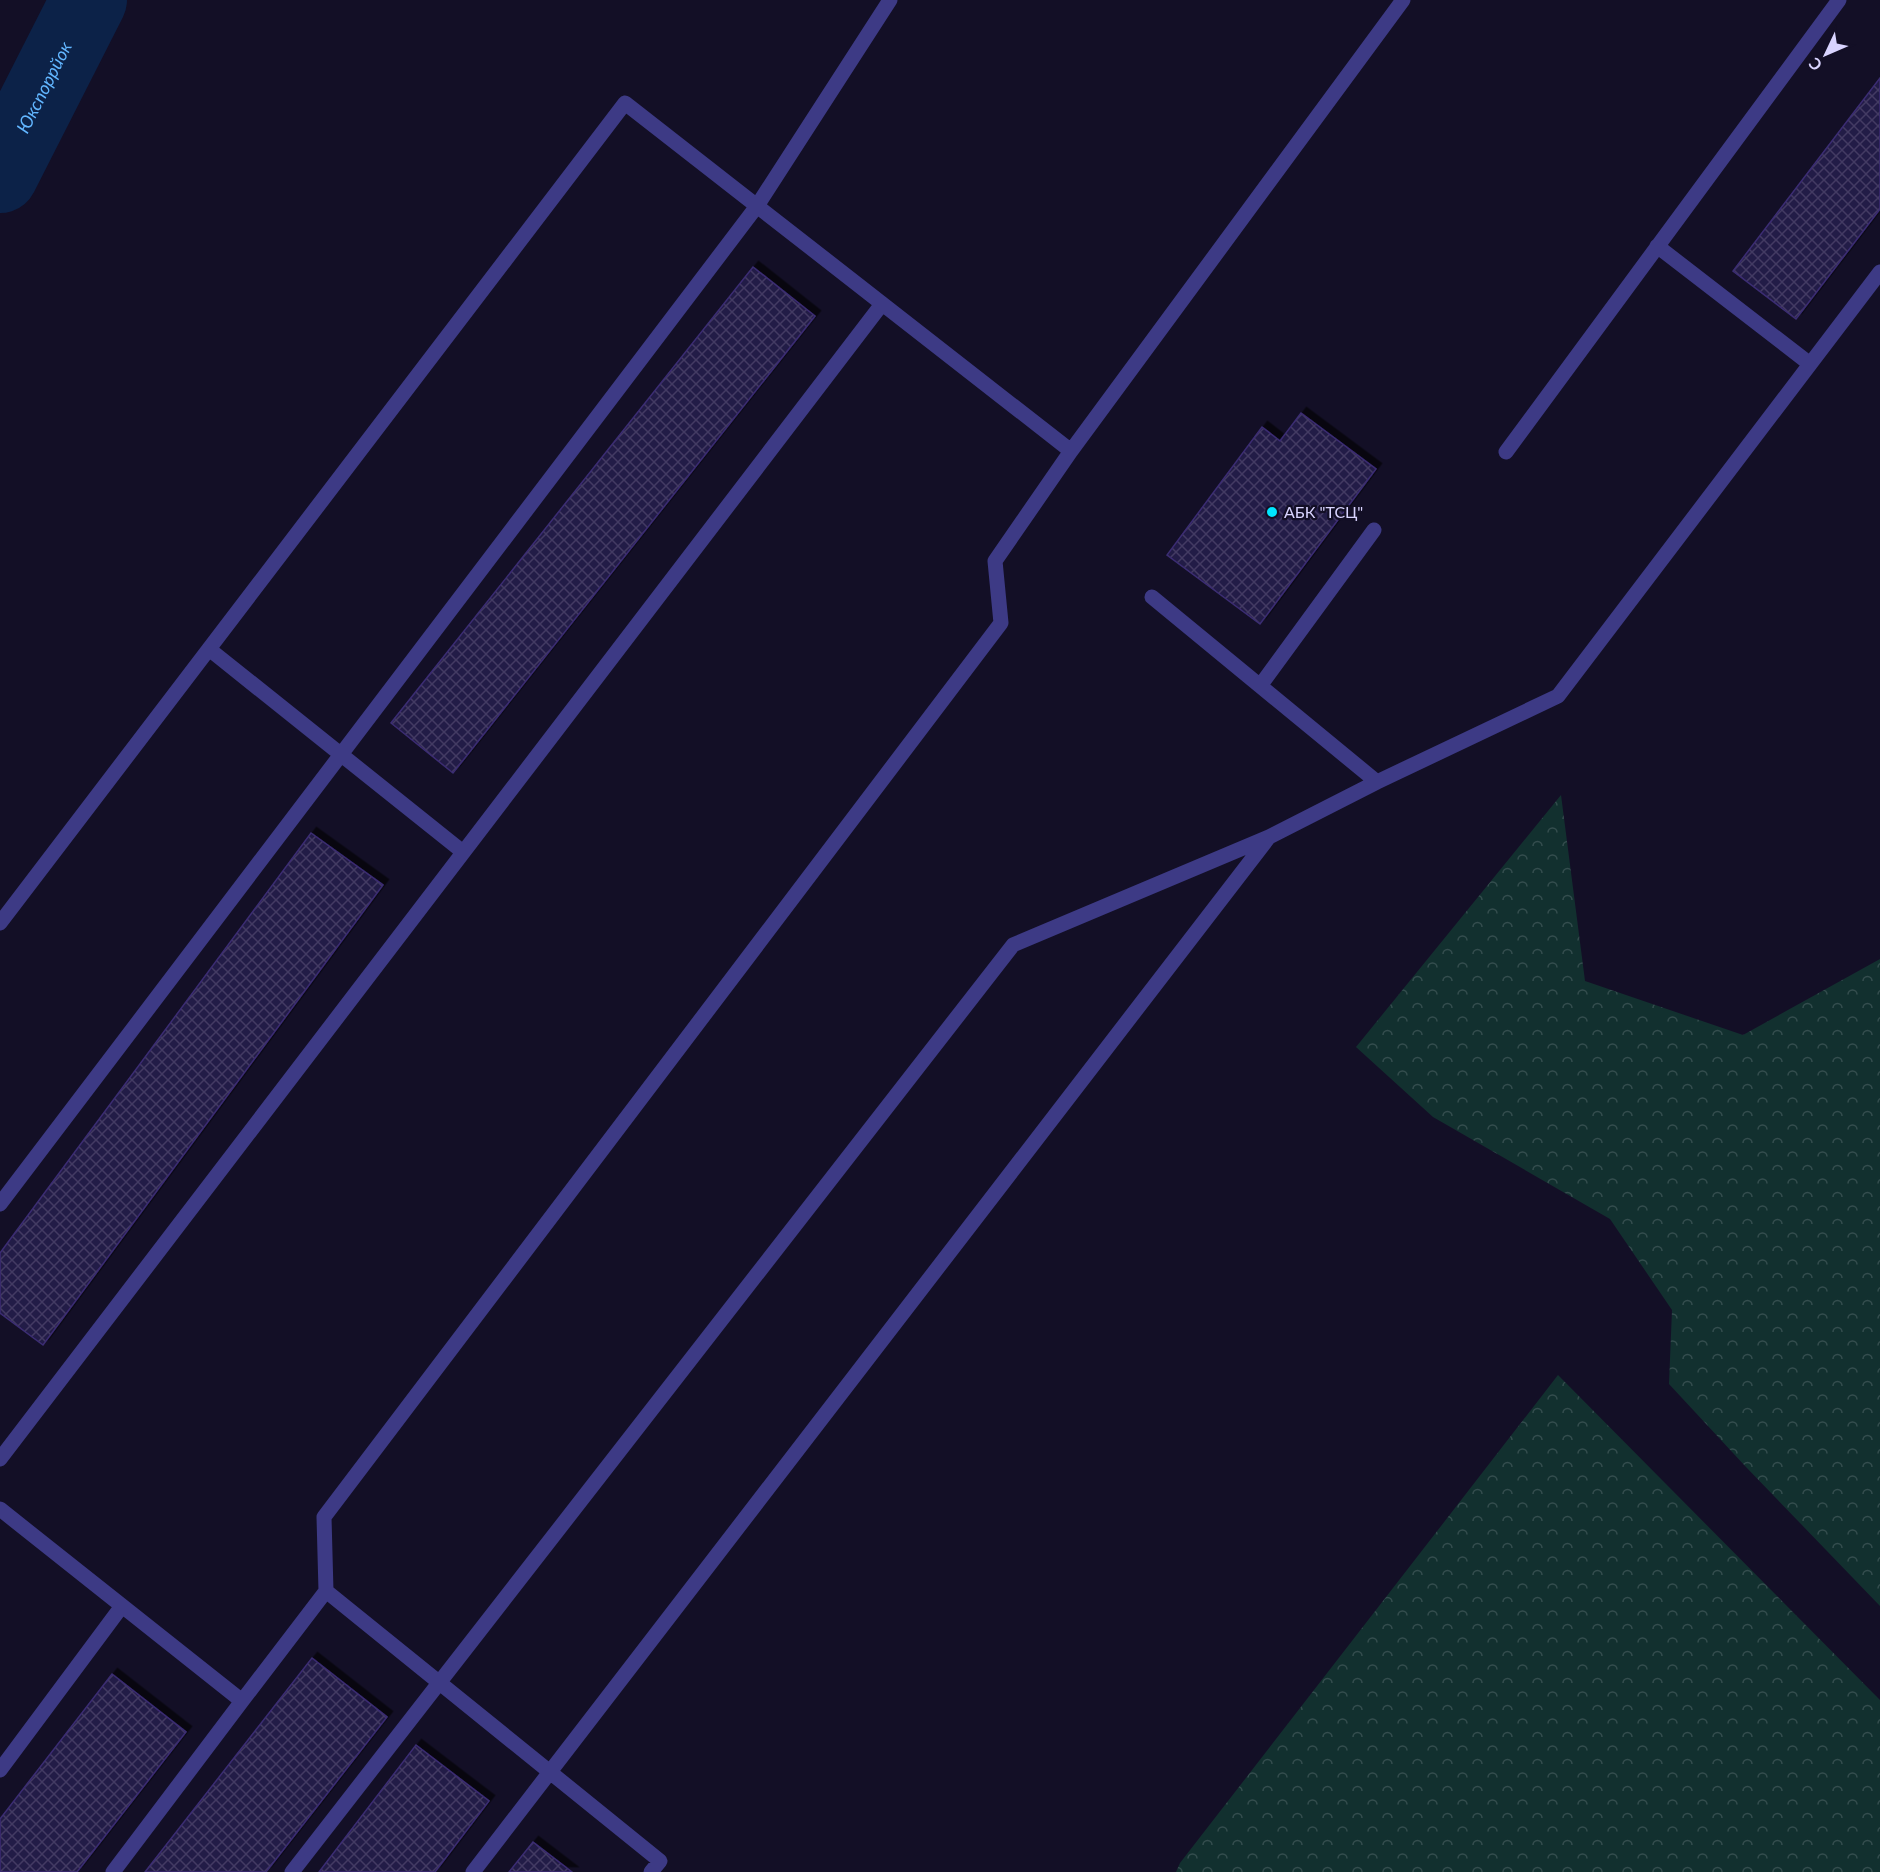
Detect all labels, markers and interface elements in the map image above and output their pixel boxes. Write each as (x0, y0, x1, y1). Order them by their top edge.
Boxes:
north arrow (1796, 24, 1856, 84)
water label: Юкспоррйок (11, 38, 76, 137)
text: С (1804, 54, 1825, 75)
place label: АБК "ТСЦ" (1284, 502, 1363, 521)
marker: АБК "ТСЦ" (1265, 505, 1279, 519)

